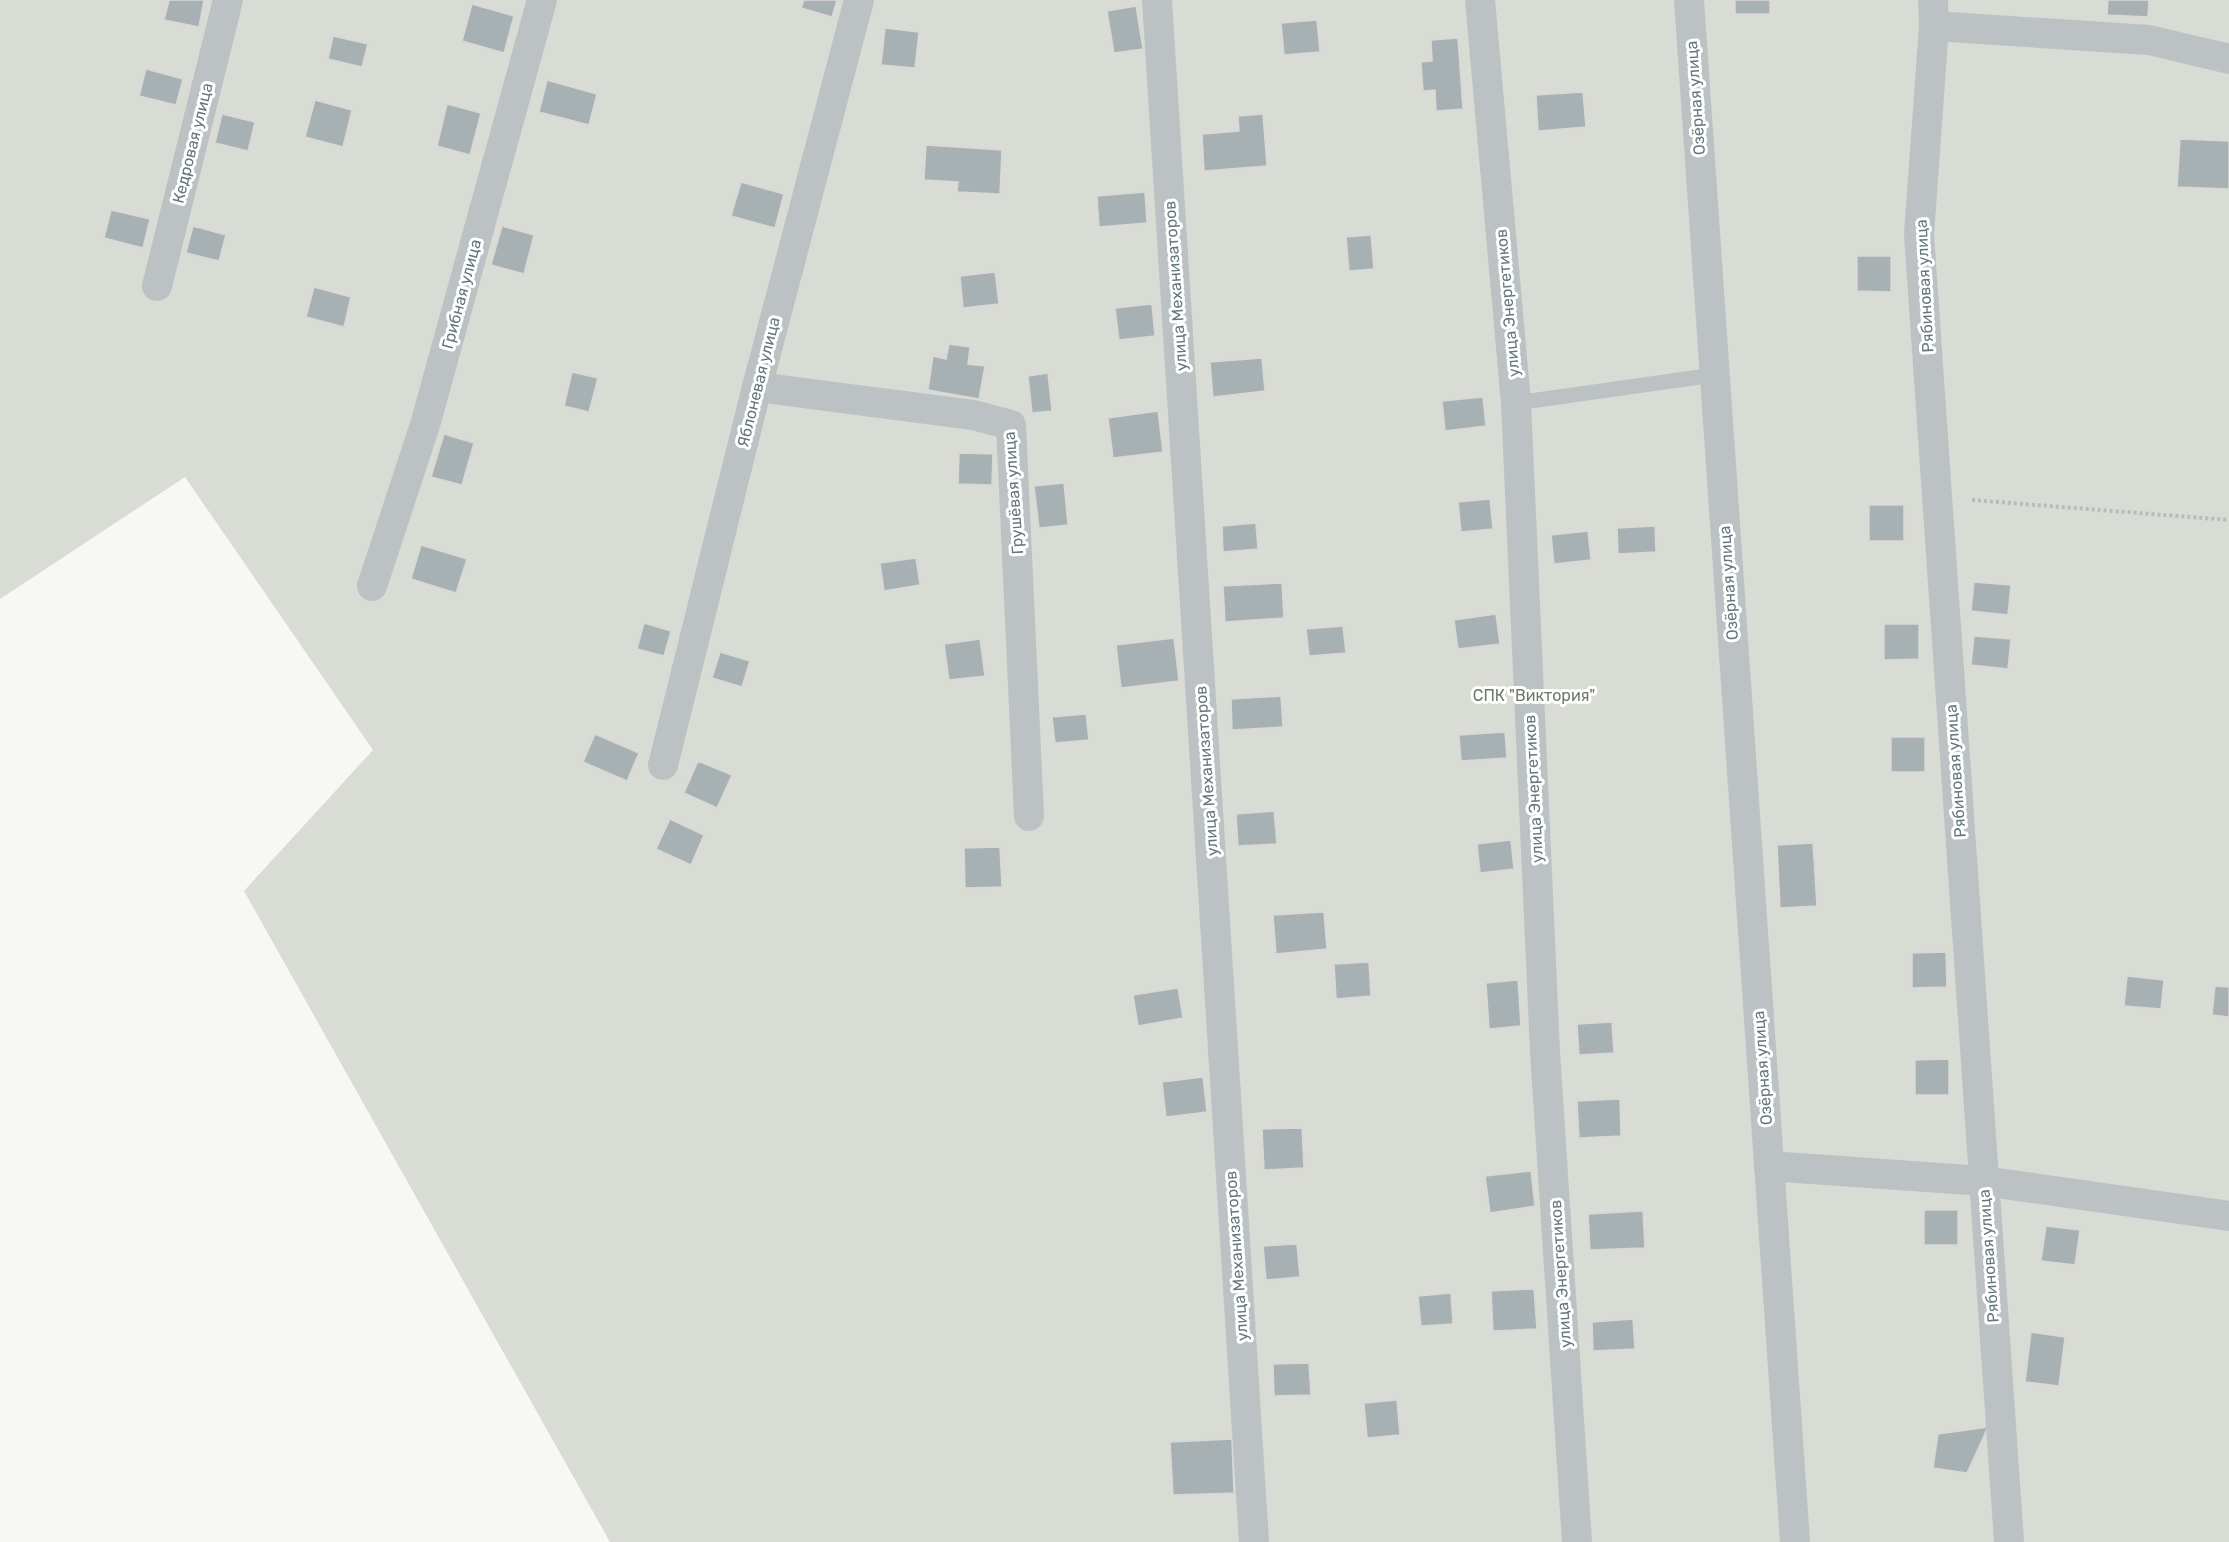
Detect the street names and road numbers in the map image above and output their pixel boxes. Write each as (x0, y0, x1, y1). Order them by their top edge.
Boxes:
street label: Озёрная улица (1682, 40, 1709, 156)
street label: Кедровая улица (168, 81, 217, 205)
street label: улица Механизаторов (1160, 200, 1191, 372)
street label: Рябиновая улица (1912, 219, 1937, 353)
street label: улица Энергетиков (1492, 228, 1523, 378)
street label: Грибная улица (438, 237, 485, 351)
street label: Яблоневая улица (733, 315, 784, 449)
street label: Грушёвая улица (1000, 431, 1027, 555)
street label: Озёрная улица (1715, 525, 1742, 641)
street label: улица Механизаторов (1191, 685, 1222, 857)
street label: Рябиновая улица (1941, 704, 1970, 838)
street label: улица Энергетиков (1520, 714, 1547, 864)
street label: Озёрная улица (1749, 1010, 1776, 1126)
street label: улица Механизаторов (1221, 1170, 1252, 1342)
street label: Рябиновая улица (1974, 1189, 2003, 1323)
street label: улица Энергетиков (1546, 1199, 1575, 1349)

